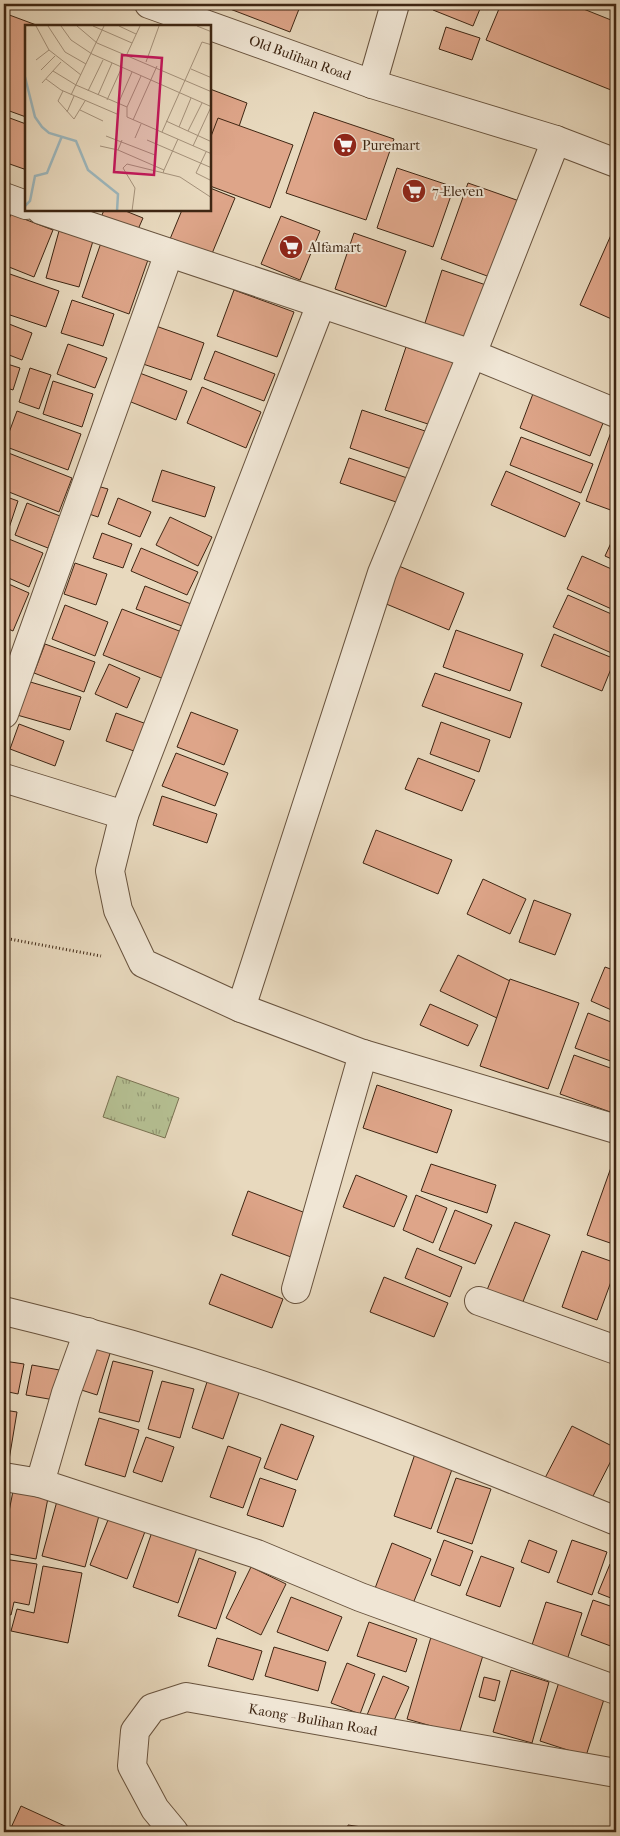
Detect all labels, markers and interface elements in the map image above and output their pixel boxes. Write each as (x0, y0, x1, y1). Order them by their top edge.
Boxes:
inset map (25, 25, 211, 211)
street label: Old Bulihan Road (247, 32, 354, 84)
supermarket icon: Puremart (332, 132, 358, 158)
place label: Puremart (362, 137, 420, 154)
supermarket icon: 7-Eleven (401, 178, 427, 204)
place label: 7-Eleven (432, 183, 483, 200)
supermarket icon: Alfamart (278, 234, 304, 260)
place label: Alfamart (307, 239, 361, 256)
street label: Kaong - Bulihan Road (247, 1700, 379, 1740)

